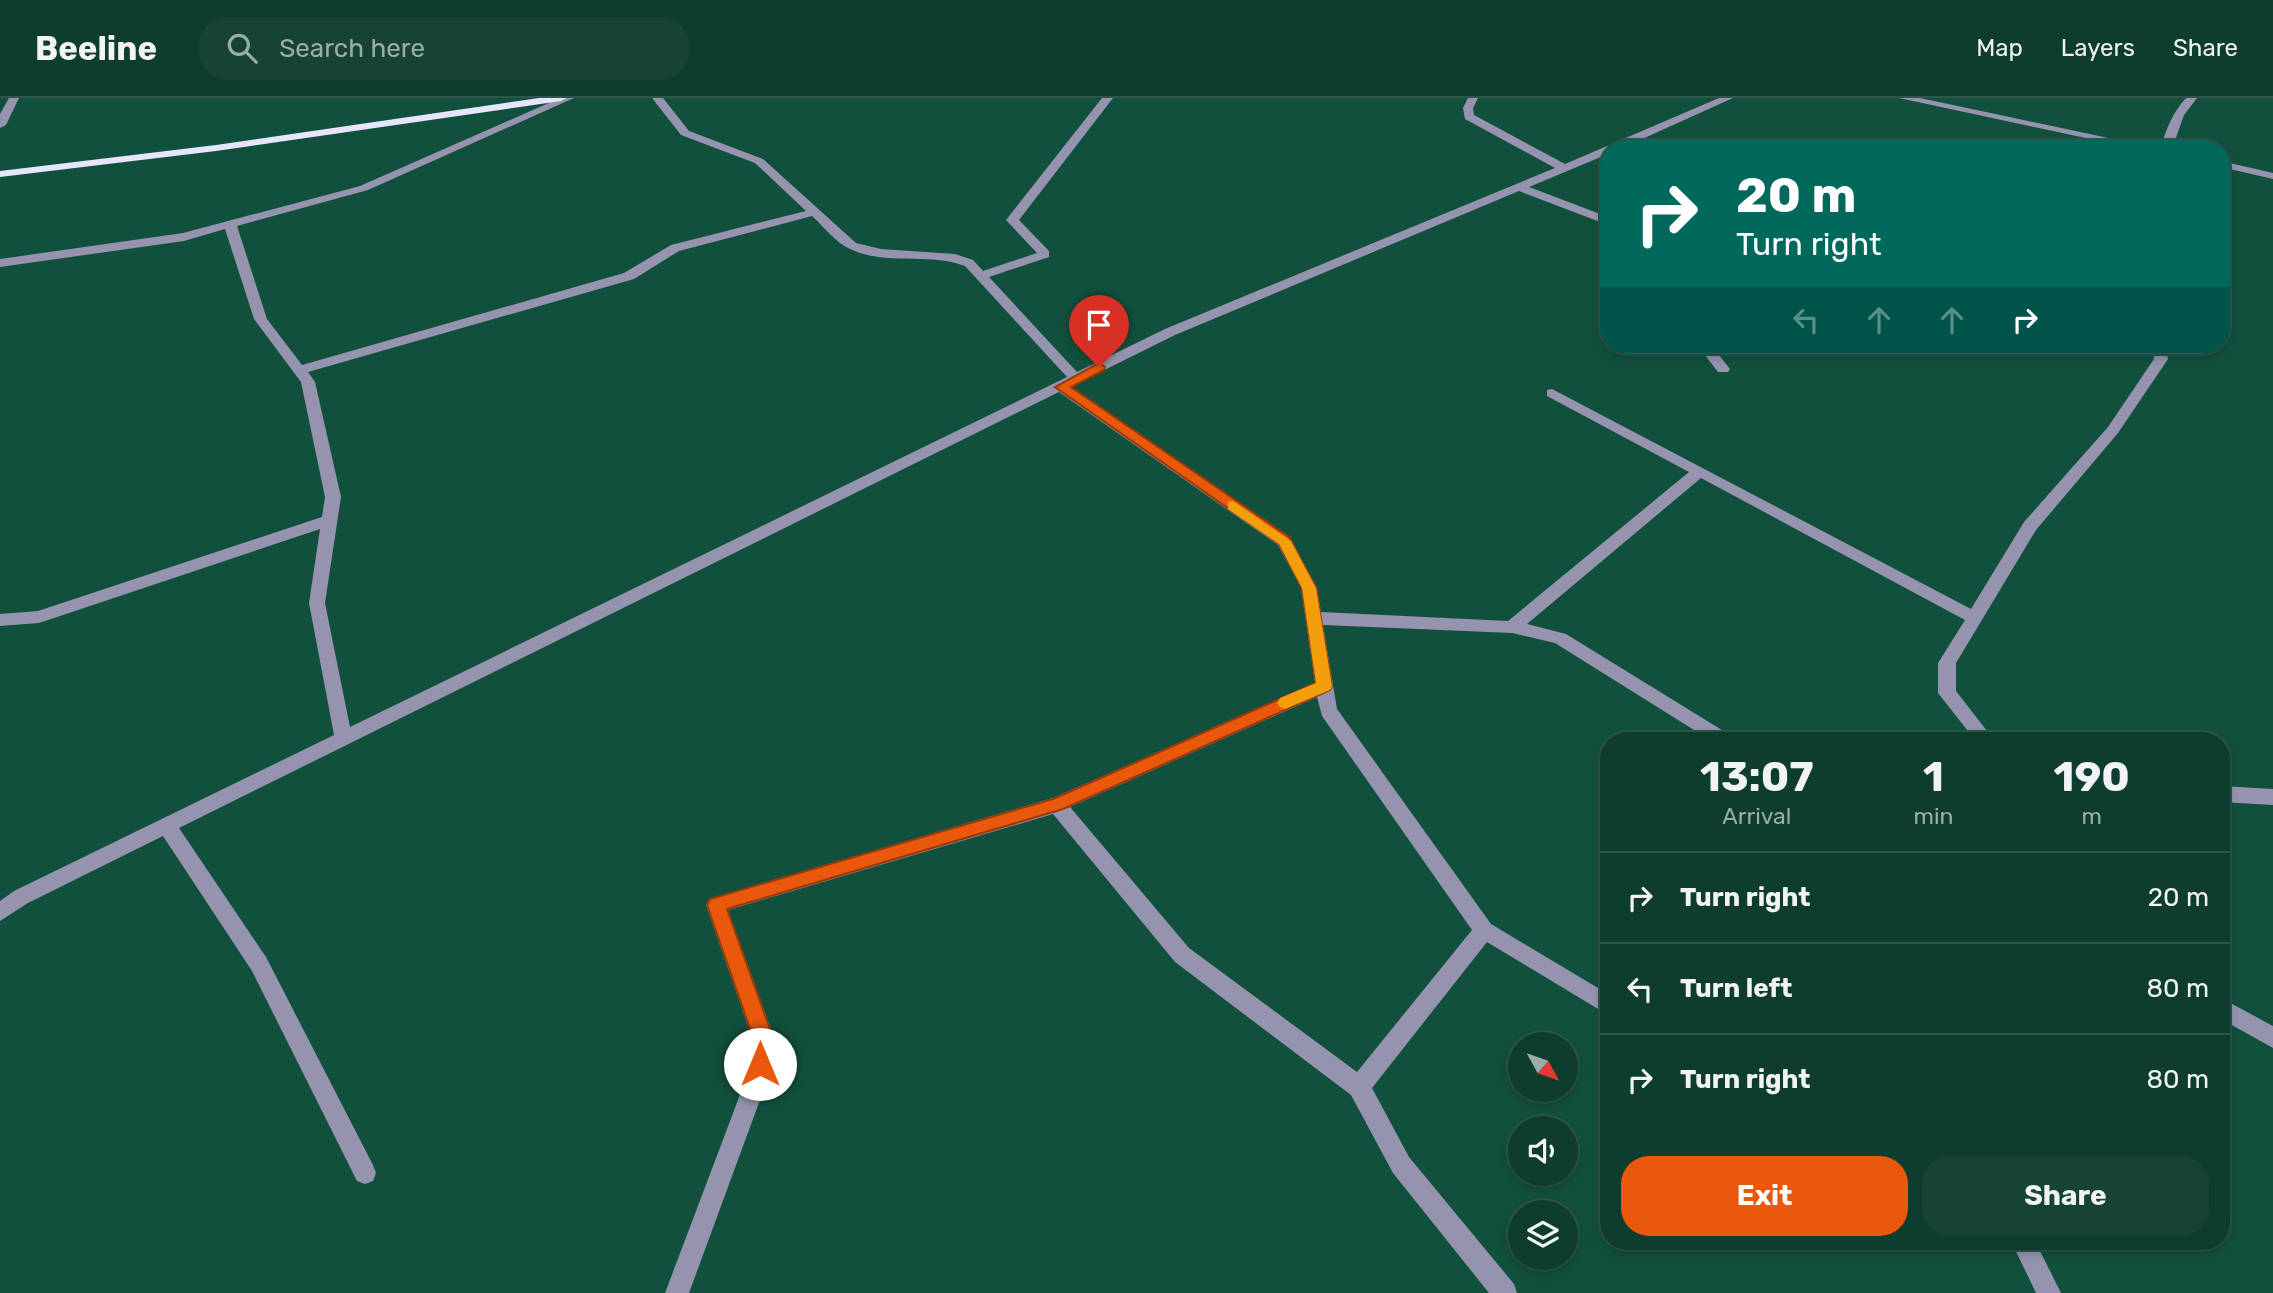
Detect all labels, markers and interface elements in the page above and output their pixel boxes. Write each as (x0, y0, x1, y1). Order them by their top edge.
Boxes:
search box (199, 17, 689, 80)
text: Beeline (35, 29, 157, 68)
icon: search (223, 29, 261, 67)
text: Search here (279, 33, 425, 64)
text: Map (1976, 34, 2023, 62)
text: Layers (2061, 34, 2135, 62)
text: Share (2173, 34, 2238, 62)
text: 20 m (1736, 166, 1857, 224)
icon: right (1621, 168, 1712, 259)
text: Turn right (1736, 225, 1881, 263)
pin (1069, 295, 1129, 367)
icon: left (1787, 301, 1825, 339)
icon: ahead (1860, 301, 1898, 339)
icon: ahead (1933, 301, 1971, 339)
icon: right (2006, 301, 2044, 339)
icon: arrive (1080, 306, 1118, 344)
text: 13:07 (1700, 752, 1814, 802)
text: 1 (1923, 752, 1944, 802)
text: 190 (2054, 752, 2130, 802)
text: Arrival (1722, 802, 1791, 830)
text: min (1914, 802, 1954, 830)
text: m (2082, 802, 2102, 830)
icon: right (1621, 879, 1659, 917)
text: Turn right (1680, 882, 1810, 913)
text: 20 m (2148, 882, 2209, 913)
icon: left (1621, 970, 1659, 1008)
text: Turn left (1680, 973, 1792, 1004)
text: 80 m (2146, 973, 2209, 1004)
position arrow (723, 1027, 797, 1101)
north arrow (1508, 1032, 1578, 1102)
map controls (1508, 1032, 1578, 1270)
icon: right (1621, 1061, 1659, 1099)
text: Turn right (1680, 1064, 1810, 1095)
text: 80 m (2146, 1064, 2209, 1095)
button: sound (1508, 1116, 1578, 1186)
button: Exit (1621, 1156, 1908, 1236)
button: Share (1922, 1156, 2209, 1236)
button: layers (1508, 1200, 1578, 1270)

